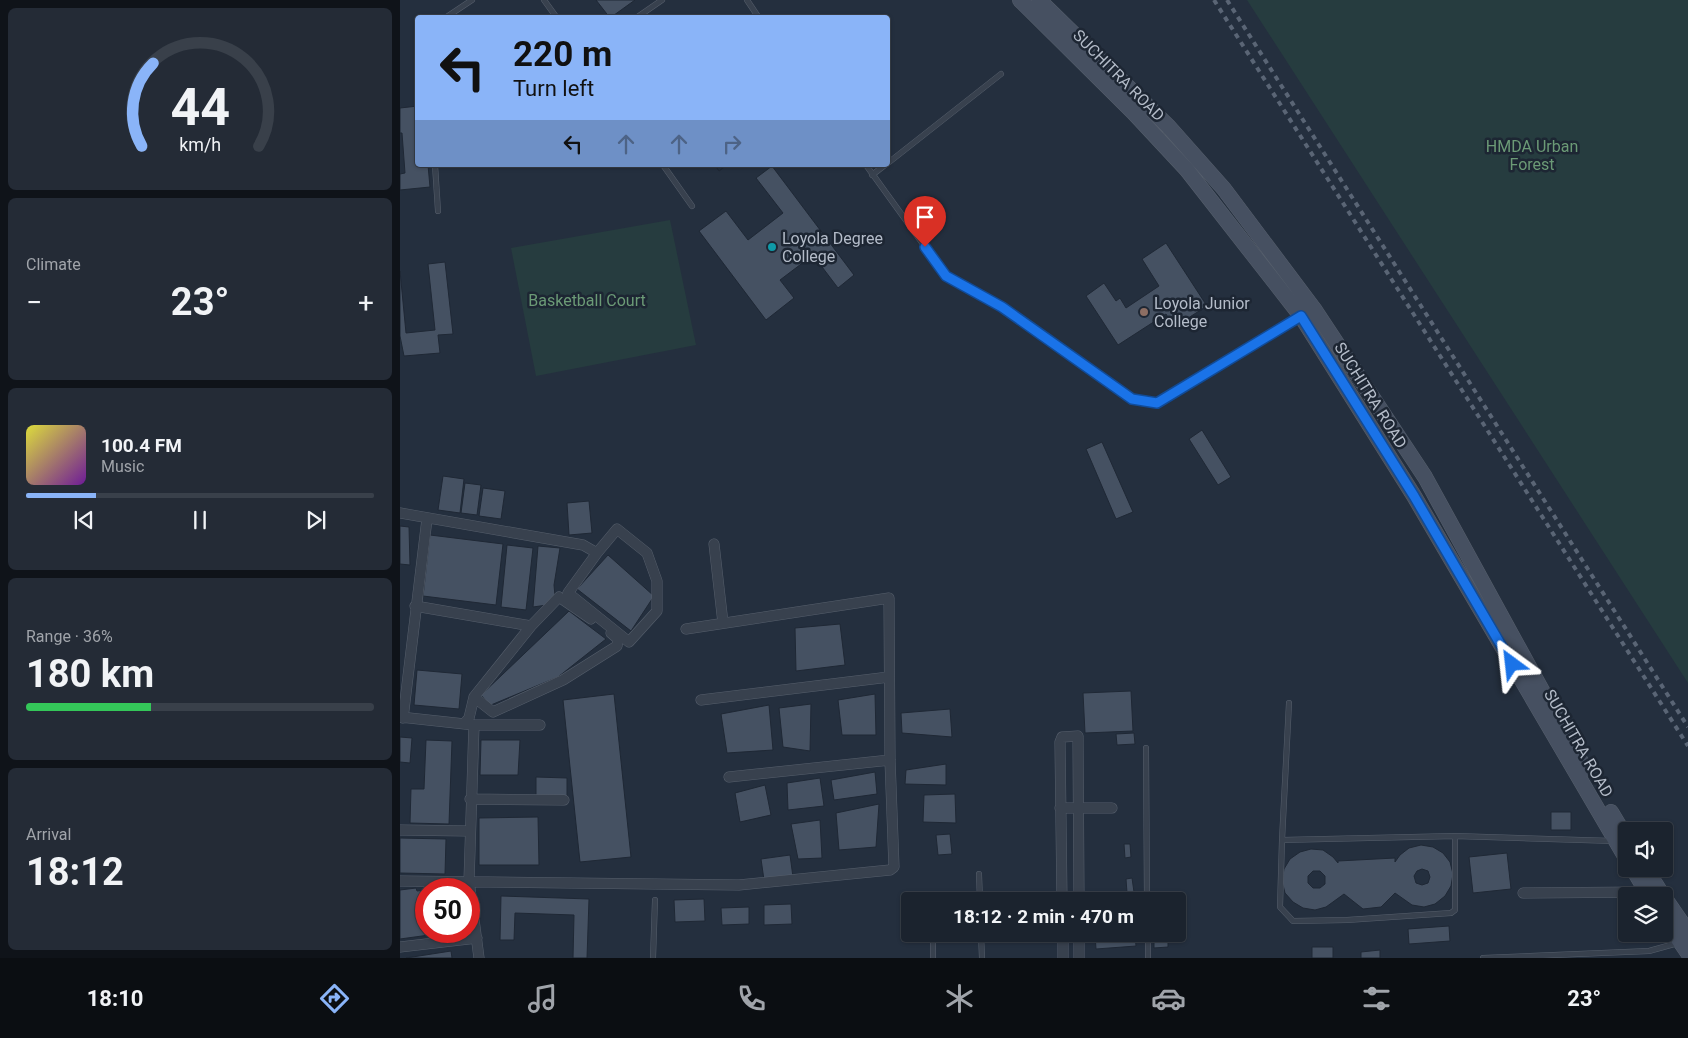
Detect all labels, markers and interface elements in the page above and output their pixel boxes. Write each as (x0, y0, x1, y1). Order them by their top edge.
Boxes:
street label: SUCHITRA ROAD (1069, 26, 1168, 125)
text: 220 m (513, 34, 612, 75)
icon: left (430, 35, 495, 100)
text: Turn left (513, 76, 594, 101)
text: 44 (170, 77, 230, 138)
icon: left (559, 130, 587, 158)
icon: ahead (612, 130, 640, 158)
icon: ahead (665, 130, 693, 158)
icon: right (718, 130, 746, 158)
text: km/h (179, 134, 221, 155)
park label: HMDA Urban Forest (1486, 137, 1578, 174)
pin (904, 196, 946, 247)
icon: arrive (911, 203, 939, 231)
place label: Loyola Degree College (782, 229, 883, 266)
marker: Loyola Degree College (766, 241, 778, 253)
text: Climate (26, 255, 81, 274)
text: 23° (171, 280, 229, 324)
text: − (26, 286, 42, 319)
text: + (358, 286, 374, 319)
park label: Basketball Court (528, 291, 646, 310)
place label: Loyola Junior College (1154, 294, 1250, 331)
marker: Loyola Junior College (1138, 306, 1150, 318)
street label: SUCHITRA ROAD (1330, 339, 1411, 452)
text: 100.4 FM (101, 434, 182, 457)
text: Music (101, 457, 144, 476)
icon: previous (70, 506, 98, 534)
icon: pause (186, 506, 214, 534)
icon: next (302, 506, 330, 534)
text: Range · 36% (26, 627, 113, 646)
position arrow (1485, 637, 1537, 689)
text: 180 km (26, 652, 154, 696)
street label: SUCHITRA ROAD (1540, 686, 1617, 801)
map controls (1618, 822, 1673, 942)
button: sound (1618, 822, 1673, 877)
text: Arrival (26, 825, 71, 844)
text: 18:12 (26, 850, 124, 894)
speed limit sign: 50 (415, 878, 480, 943)
button: layers (1618, 887, 1673, 942)
text: 18:12 · 2 min · 470 m (953, 905, 1134, 928)
icon: directions (317, 981, 352, 1016)
icon: music (525, 981, 560, 1016)
icon: phone (734, 981, 769, 1016)
icon: climate (942, 981, 977, 1016)
icon: car (1151, 981, 1186, 1016)
icon: filters (1359, 981, 1394, 1016)
text: 18:10 (87, 986, 143, 1011)
text: 23° (1567, 986, 1601, 1011)

